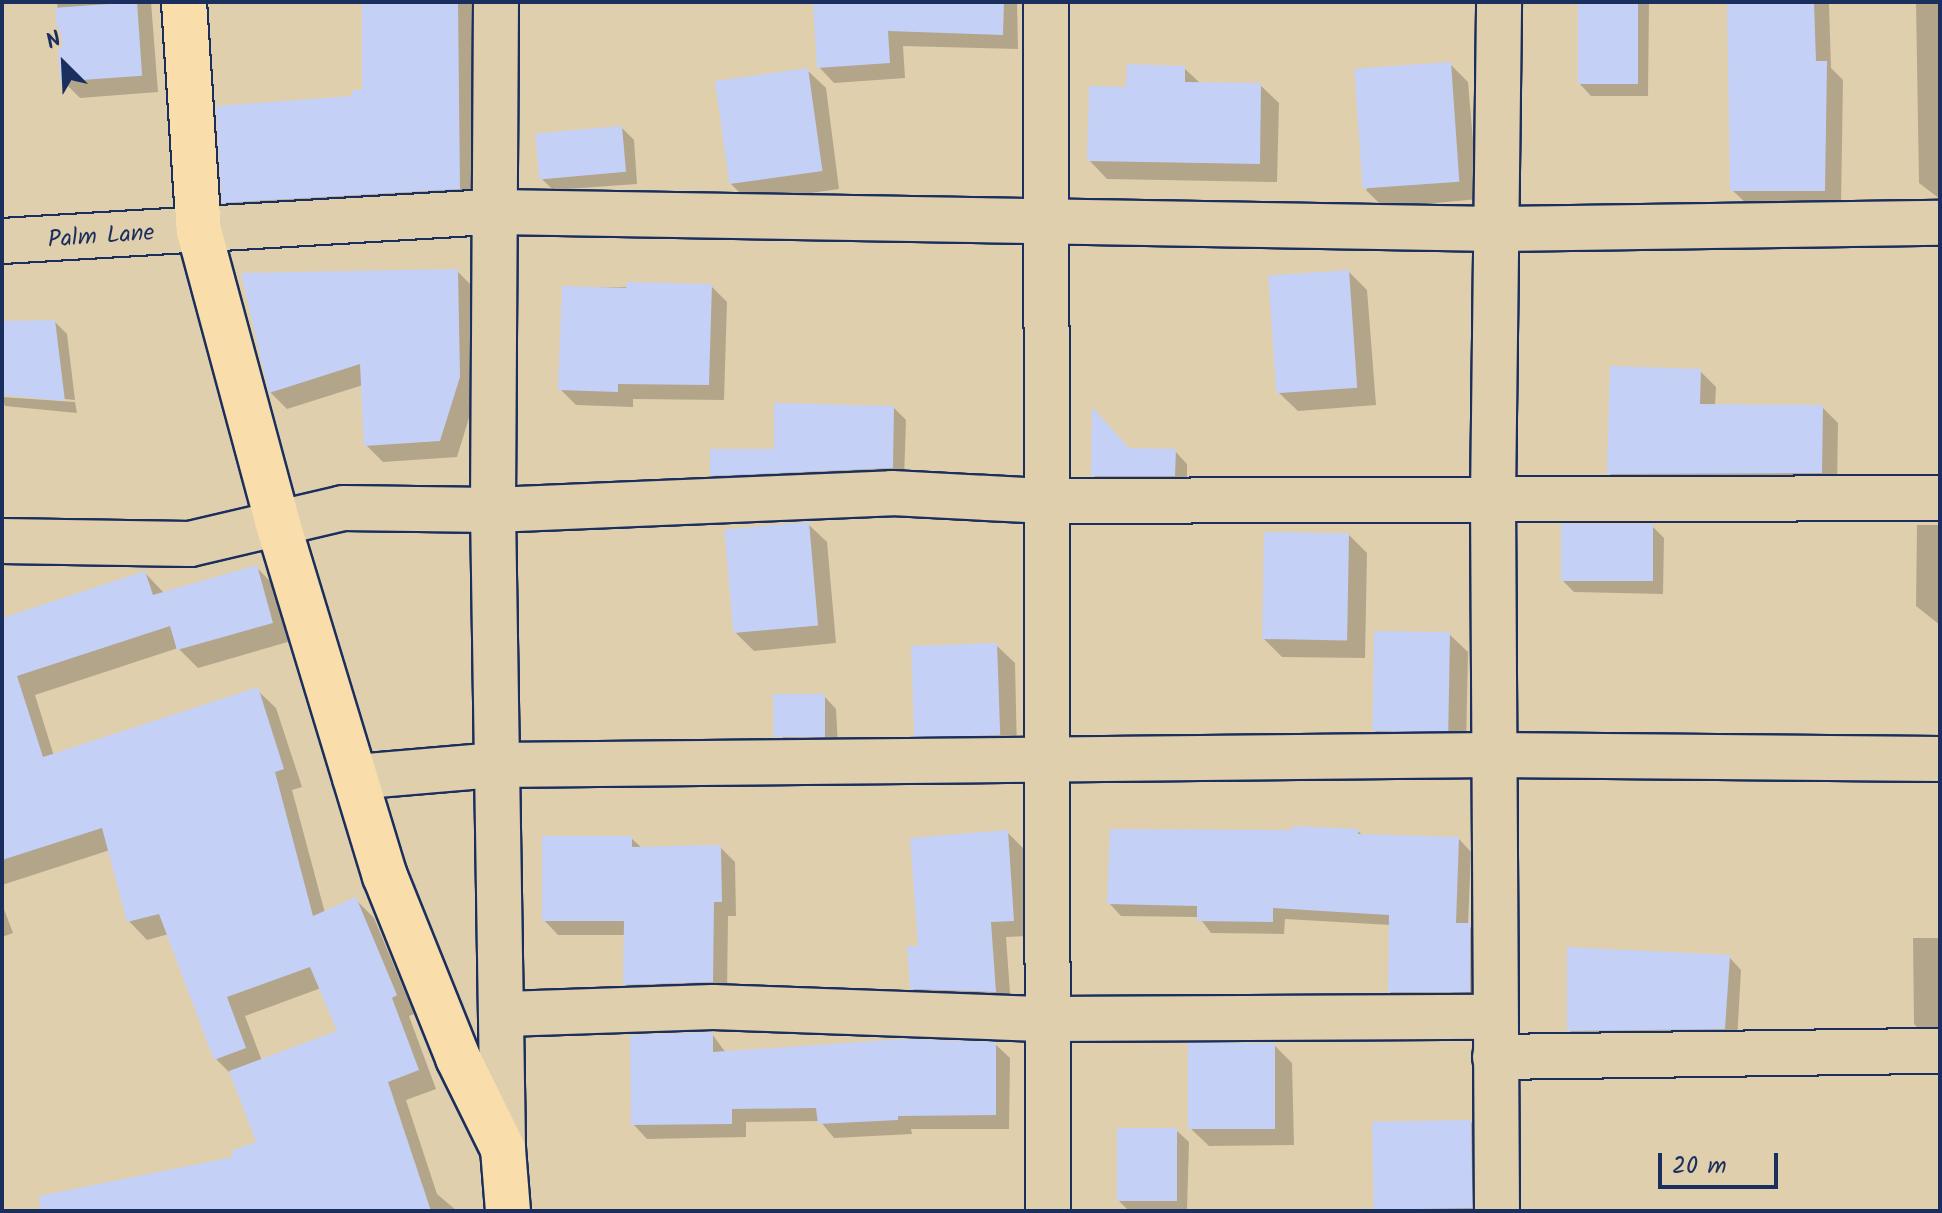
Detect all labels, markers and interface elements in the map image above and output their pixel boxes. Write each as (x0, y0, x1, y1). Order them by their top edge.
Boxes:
text: N (41, 23, 67, 60)
north arrow (24, 24, 104, 104)
street label: Palm Lane (47, 219, 155, 255)
scale bar (1662, 1137, 1782, 1187)
text: 20 m (1672, 1147, 1727, 1186)

